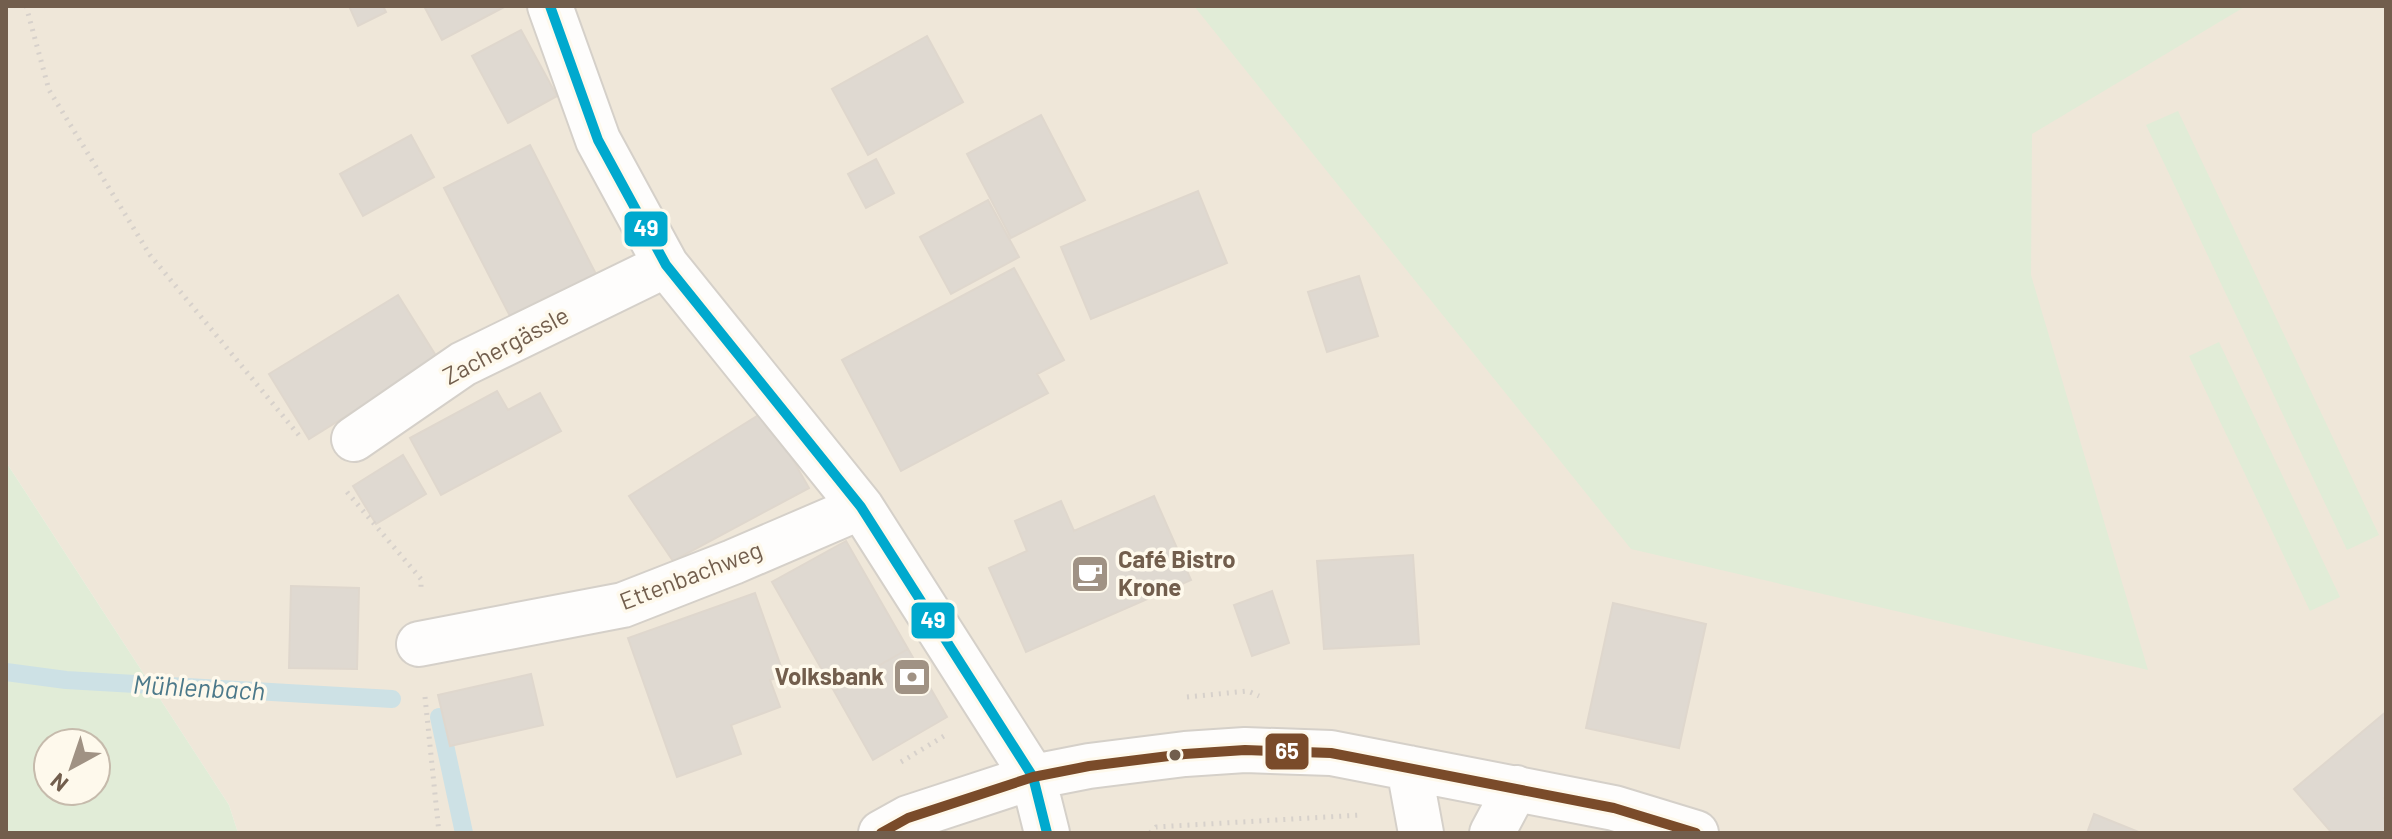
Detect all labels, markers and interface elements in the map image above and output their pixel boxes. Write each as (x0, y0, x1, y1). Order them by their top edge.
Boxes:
line badge: 49 (623, 210, 669, 248)
text: 49 (634, 214, 659, 240)
street label: Zachergässle (438, 299, 573, 390)
street label: Ettenbachweg (615, 534, 766, 615)
place label: Café Bistro Krone (1118, 544, 1236, 601)
cafe icon: Café Bistro Krone (1069, 553, 1111, 595)
line badge: 49 (910, 601, 956, 640)
text: 49 (921, 606, 946, 632)
bank icon: Volksbank (891, 656, 933, 698)
place label: Volksbank (775, 661, 884, 690)
water label: Mühlenbach (132, 668, 266, 705)
north arrow (32, 727, 112, 807)
line badge: 65 (1264, 732, 1310, 771)
text: 65 (1275, 737, 1299, 763)
unlabelled marker (1167, 747, 1183, 763)
text: N (45, 768, 72, 798)

